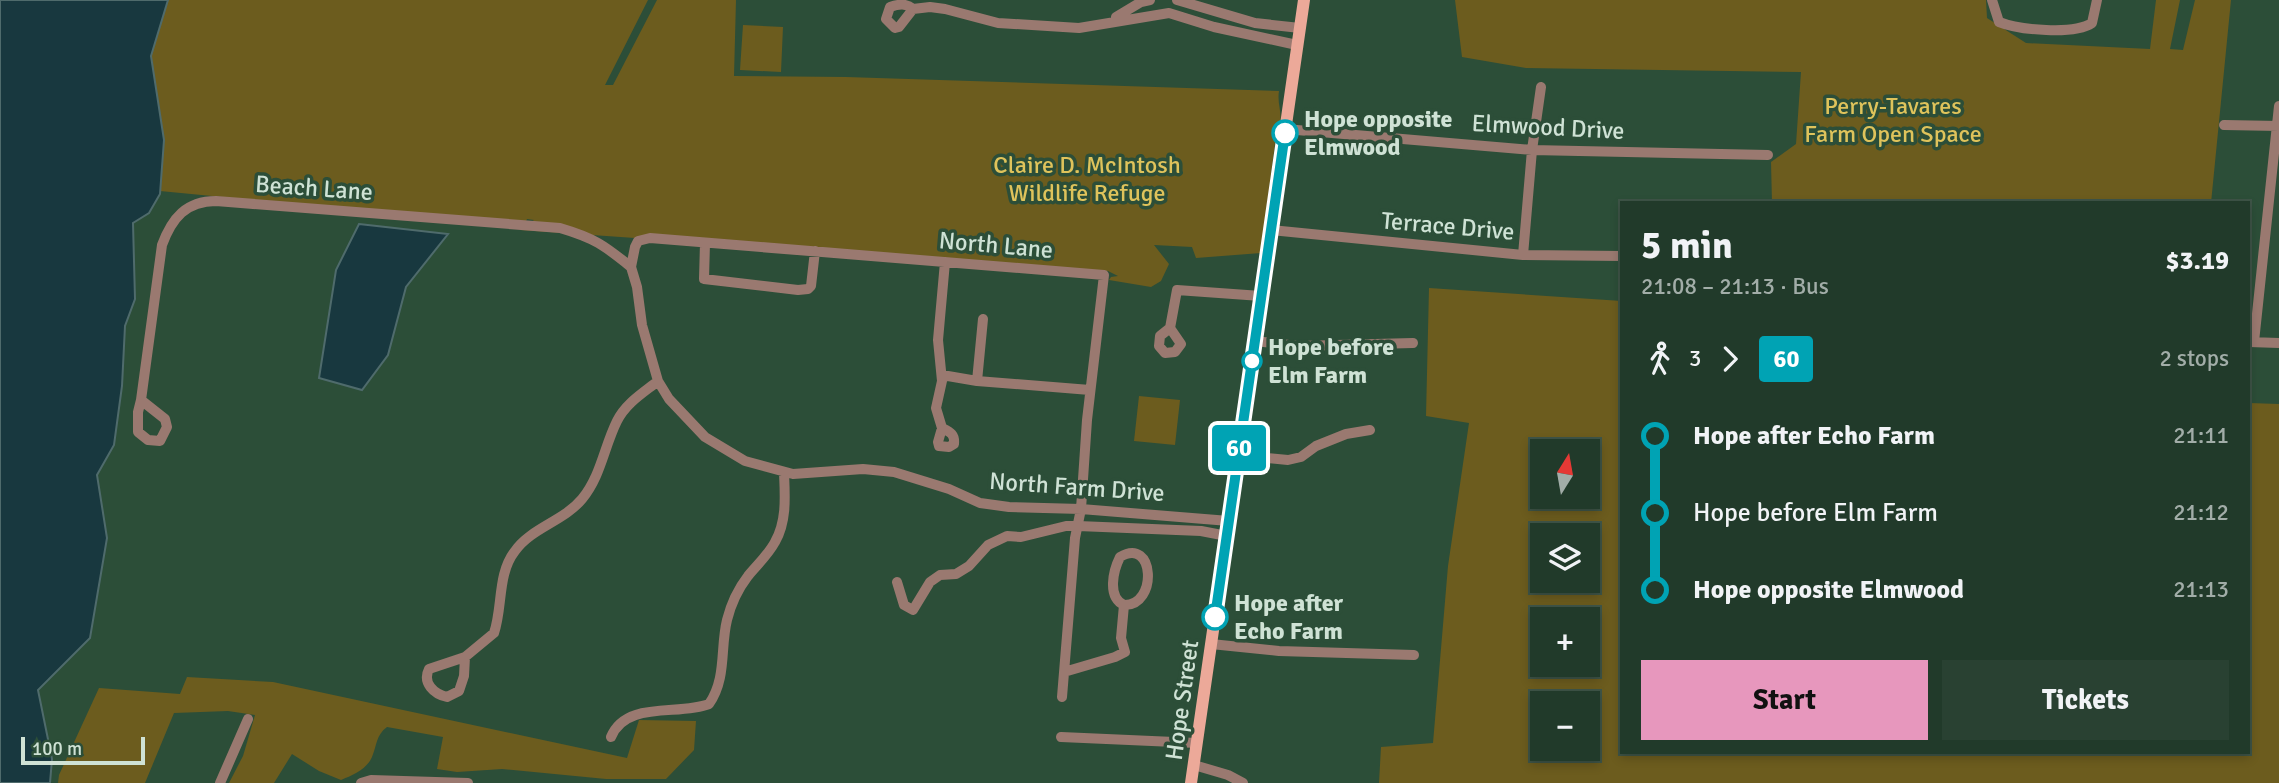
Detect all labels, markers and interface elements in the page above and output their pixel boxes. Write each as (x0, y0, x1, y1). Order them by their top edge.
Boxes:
park label: Perry-Tavares Farm Open Space (1804, 91, 1982, 149)
place label: Hope opposite Elmwood (1304, 104, 1453, 162)
street label: Elmwood Drive (1471, 108, 1625, 146)
marker: Hope opposite Elmwood (1272, 120, 1298, 146)
park label: Claire D. McIntosh Wildlife Refuge (993, 150, 1181, 208)
street label: Beach Lane (254, 169, 374, 207)
street label: Terrace Drive (1380, 205, 1516, 247)
text: 5 min (1641, 222, 1733, 269)
street label: North Lane (938, 225, 1054, 265)
text: $3.19 (2165, 245, 2229, 277)
text: 21:08 – 21:13 · Bus (1641, 272, 1829, 301)
place label: Hope before Elm Farm (1268, 332, 1394, 390)
icon: walk (1641, 340, 1679, 378)
icon: forward (1711, 340, 1749, 378)
text: 3 (1689, 344, 1701, 373)
text: 60 (1773, 344, 1799, 374)
text: 2 stops (2159, 344, 2229, 373)
marker: Hope before Elm Farm (1242, 351, 1262, 371)
text: Hope after Echo Farm (1693, 420, 1935, 452)
text: 21:11 (2173, 421, 2229, 450)
line badge: 60 (1208, 425, 1270, 471)
text: 60 (1226, 433, 1252, 463)
north arrow (1530, 439, 1600, 509)
map controls (1530, 439, 1600, 761)
street label: North Farm Drive (988, 466, 1166, 508)
text: Hope before Elm Farm (1693, 497, 1938, 529)
text: 21:12 (2173, 498, 2229, 527)
button: layers (1530, 523, 1600, 593)
text: Hope opposite Elmwood (1693, 574, 1964, 606)
text: 21:13 (2173, 575, 2229, 604)
place label: Hope after Echo Farm (1234, 588, 1344, 646)
marker: Hope after Echo Farm (1202, 604, 1228, 630)
button: + (1530, 607, 1600, 677)
street label: Hope Street (1159, 638, 1205, 762)
button: Start (1641, 660, 1928, 740)
button: Tickets (1942, 660, 2229, 740)
button: − (1530, 691, 1600, 761)
scale bar (21, 734, 145, 766)
text: 100 m (32, 737, 82, 761)

